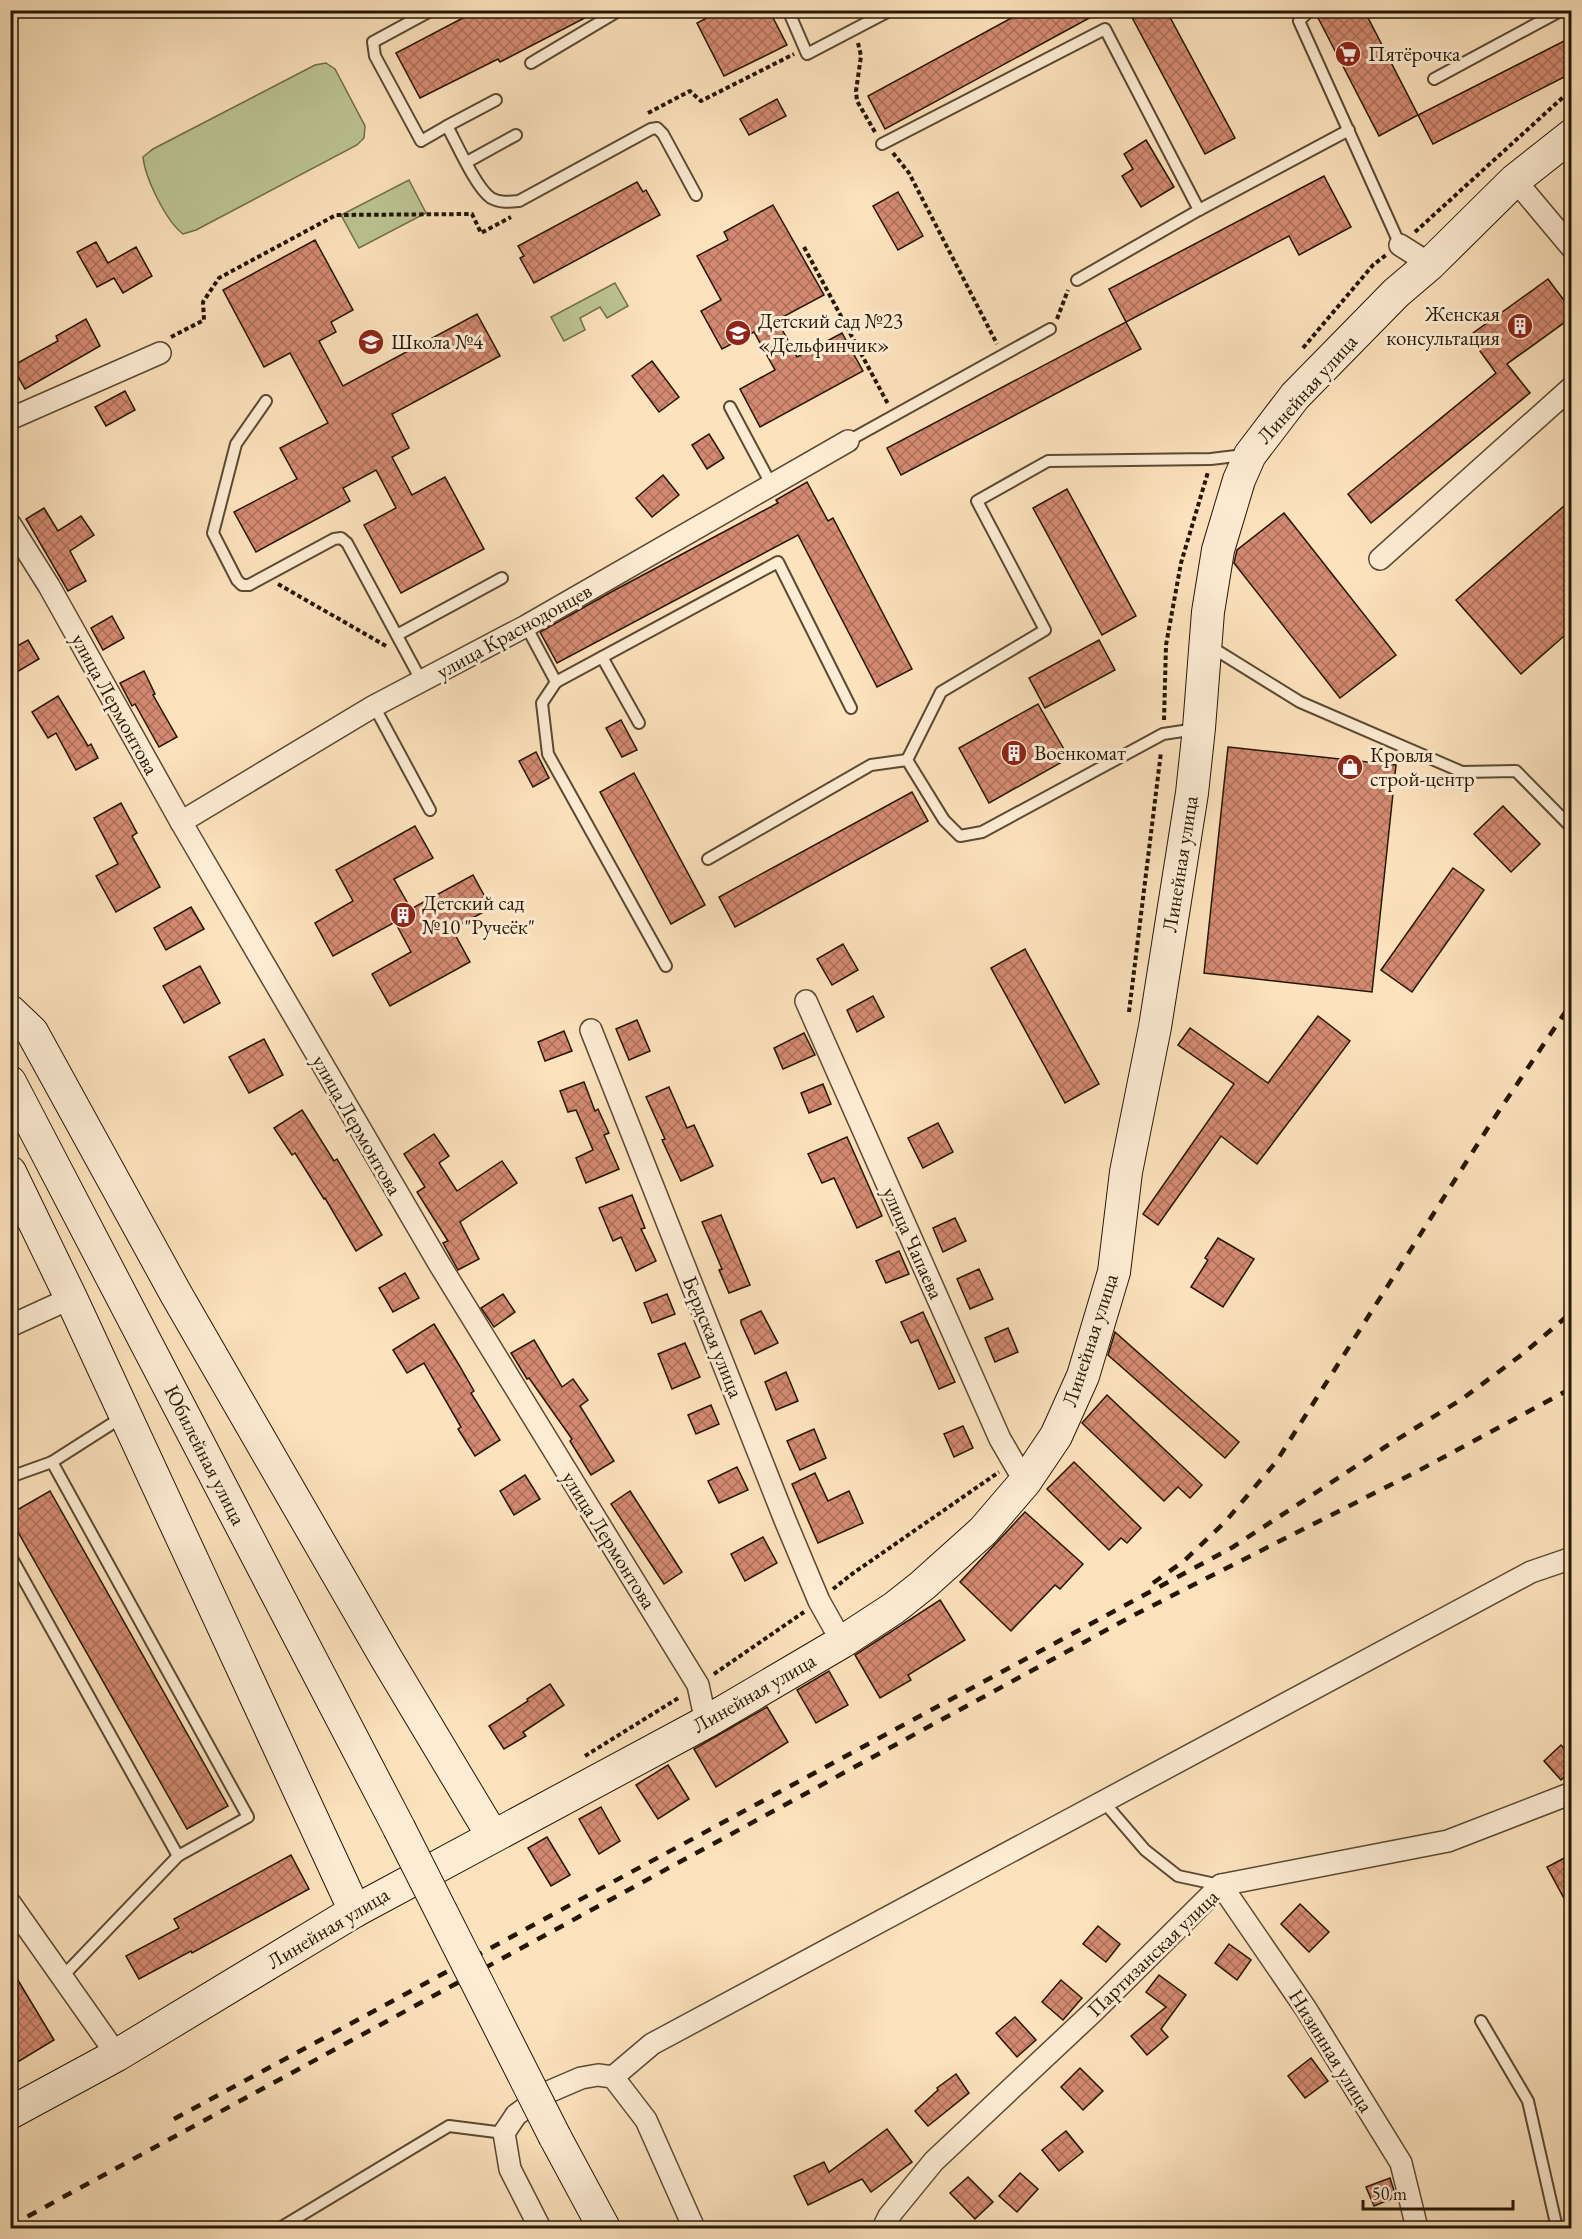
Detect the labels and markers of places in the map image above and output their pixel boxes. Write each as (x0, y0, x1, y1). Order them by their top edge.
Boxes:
supermarket icon: Пятёрочка (1333, 39, 1363, 69)
place label: Пятёрочка (1368, 40, 1461, 67)
place label: Женская консультация (1386, 300, 1500, 351)
place label: Детский сад №23 «Дельфинчик» (758, 307, 903, 358)
building icon: Женская консультация (1505, 311, 1535, 341)
school or university icon: Детский сад №23 «Дельфинчик» (723, 318, 753, 348)
school or university icon: Школа №4 (356, 327, 386, 357)
place label: Школа №4 (391, 328, 484, 355)
building icon: Военкомат (999, 738, 1029, 768)
place label: Военкомат (1034, 739, 1126, 766)
place label: Кровля строй-центр (1370, 741, 1475, 792)
shop icon: Кровля строй-центр (1335, 752, 1365, 782)
place label: Детский сад №10 "Ручеёк" (422, 889, 535, 940)
building icon: Детский сад №10 "Ручеёк" (388, 900, 418, 930)

